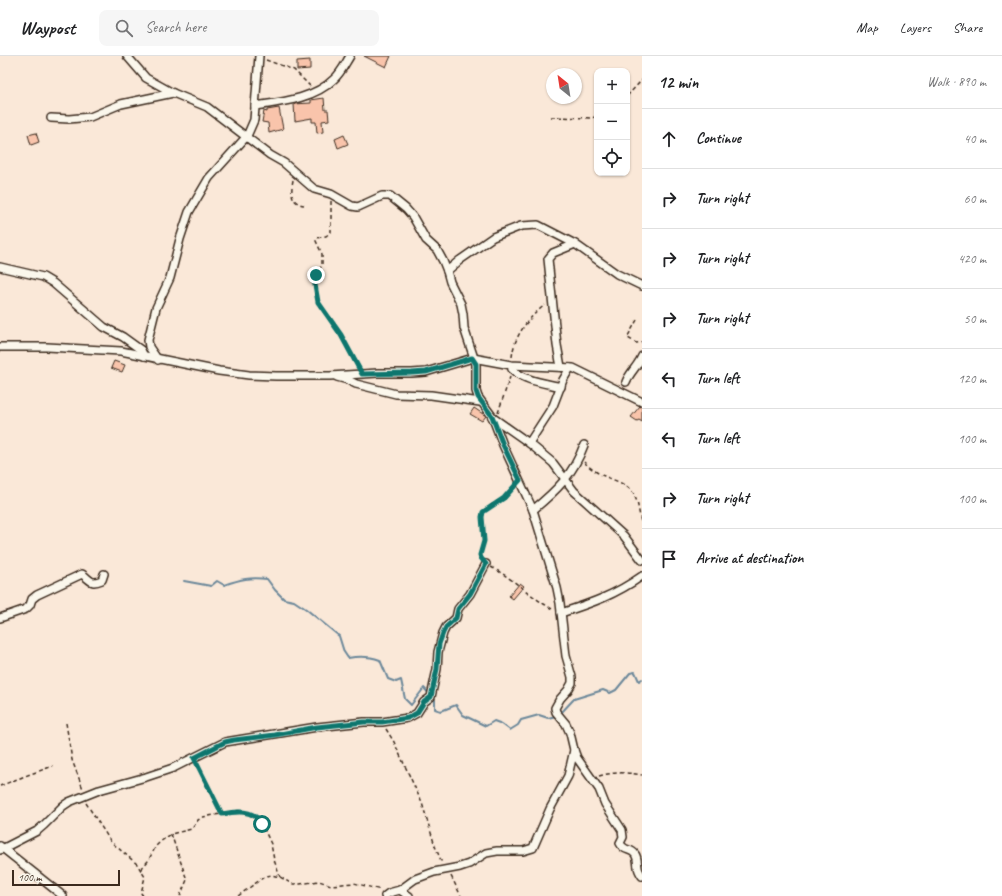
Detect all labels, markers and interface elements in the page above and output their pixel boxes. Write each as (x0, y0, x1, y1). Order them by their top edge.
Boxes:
search box (99, 10, 379, 46)
text: Waypost (20, 16, 75, 40)
icon: search (113, 17, 135, 39)
text: Search here (145, 18, 206, 37)
text: Map (856, 19, 878, 36)
text: Layers (900, 19, 931, 36)
text: Share (953, 19, 982, 36)
north arrow (546, 68, 582, 104)
map controls (594, 68, 630, 176)
button: + (594, 68, 630, 104)
text: 12 min (658, 72, 698, 93)
text: Walk · 890 m (927, 74, 986, 90)
button: − (594, 104, 630, 140)
icon: ahead (658, 128, 680, 150)
text: Continue (696, 129, 741, 148)
text: 40 m (964, 131, 986, 147)
button: locate (594, 140, 630, 176)
icon: right (658, 188, 680, 210)
text: Turn right (696, 189, 749, 208)
text: 60 m (964, 191, 986, 207)
icon: right (658, 248, 680, 270)
text: Turn right (696, 249, 749, 268)
text: 420 m (958, 251, 986, 267)
route end (307, 266, 325, 284)
icon: right (658, 308, 680, 330)
text: Turn right (696, 309, 749, 328)
text: 50 m (964, 311, 986, 327)
icon: left (658, 368, 680, 390)
text: Turn left (696, 369, 739, 388)
text: 120 m (958, 371, 986, 387)
icon: left (658, 428, 680, 450)
text: Turn left (696, 429, 739, 448)
text: 100 m (958, 431, 986, 447)
icon: right (658, 488, 680, 510)
text: Turn right (696, 489, 749, 508)
text: 100 m (958, 491, 986, 507)
icon: arrive (658, 548, 680, 570)
text: Arrive at destination (696, 549, 803, 568)
route start (253, 815, 271, 833)
scale bar (12, 868, 120, 887)
text: 100 m (18, 870, 42, 884)

